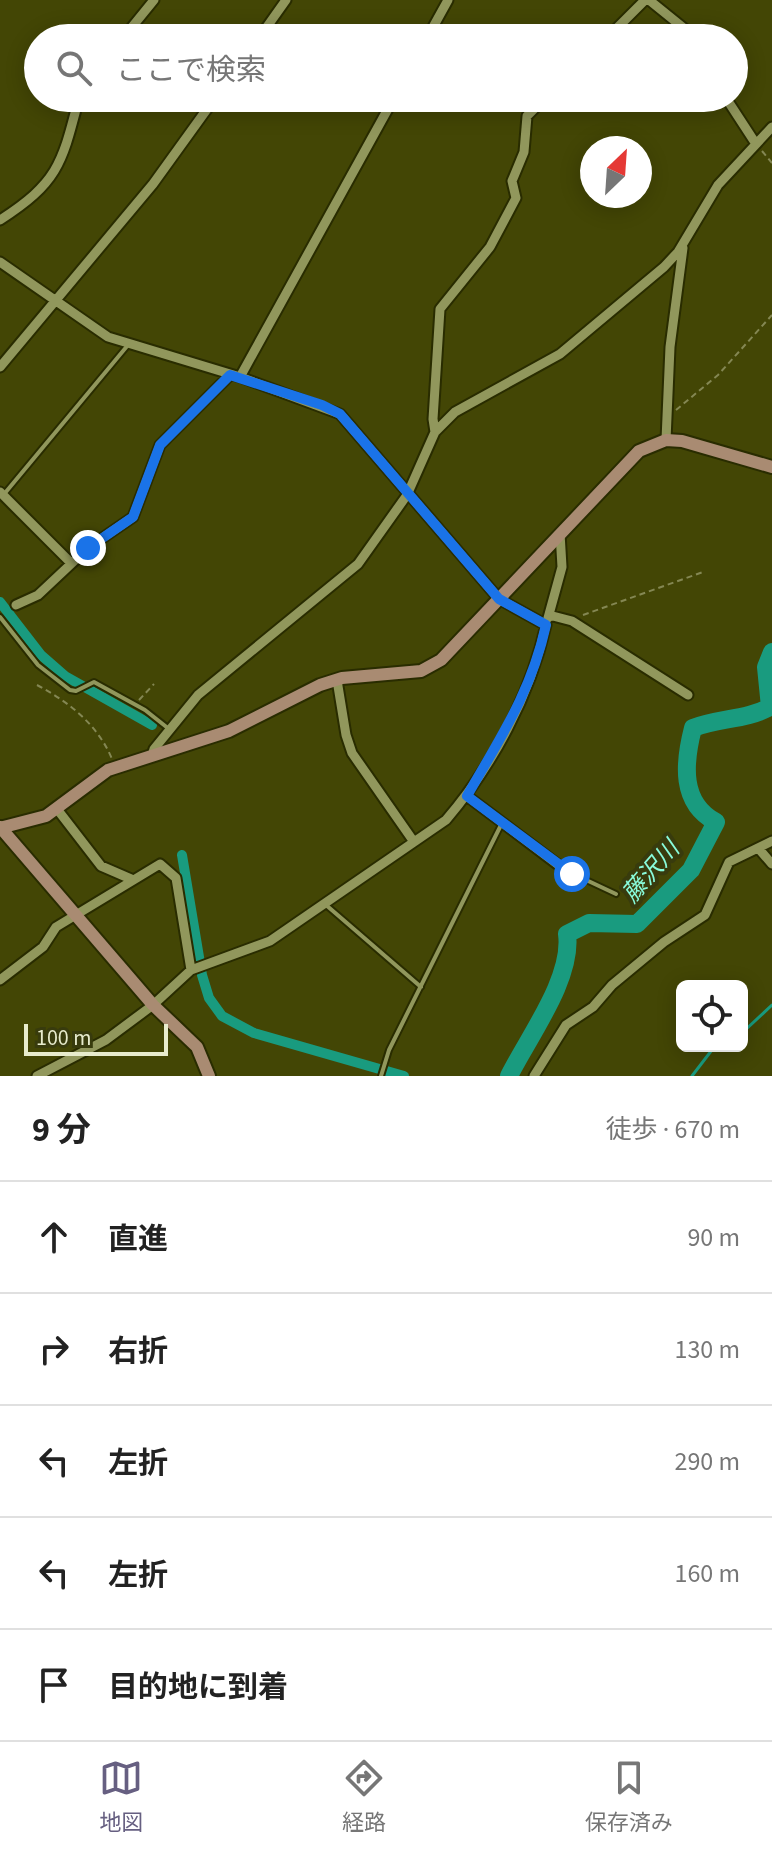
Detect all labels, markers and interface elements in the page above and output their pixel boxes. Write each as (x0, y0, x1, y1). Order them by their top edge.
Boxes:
search box (24, 24, 748, 112)
icon: search (52, 46, 96, 90)
text: ここで検索 (116, 49, 266, 92)
north arrow (580, 136, 652, 208)
route end (70, 530, 106, 566)
water label: 藤沢川 (614, 831, 690, 911)
route start (554, 856, 590, 892)
map controls (676, 980, 748, 1052)
button: locate (676, 980, 748, 1052)
scale bar (24, 1020, 168, 1056)
text: 100 m (36, 1022, 91, 1054)
text: 9 分 (32, 1106, 91, 1155)
text: 徒歩 · 670 m (606, 1111, 740, 1148)
icon: ahead (32, 1215, 76, 1259)
text: 直進 (108, 1218, 168, 1261)
text: 90 m (687, 1219, 740, 1256)
icon: right (32, 1327, 76, 1371)
text: 右折 (108, 1330, 168, 1373)
text: 130 m (674, 1331, 740, 1368)
icon: left (32, 1439, 76, 1483)
text: 左折 (108, 1442, 168, 1485)
text: 290 m (674, 1443, 740, 1480)
icon: left (32, 1551, 76, 1595)
text: 左折 (108, 1554, 168, 1597)
text: 160 m (674, 1555, 740, 1592)
icon: arrive (32, 1663, 76, 1707)
text: 目的地に到着 (108, 1666, 288, 1709)
tab: 地図 (99, 1756, 143, 1839)
tab: 経路 (342, 1756, 386, 1839)
tab: 保存済み (585, 1756, 673, 1839)

